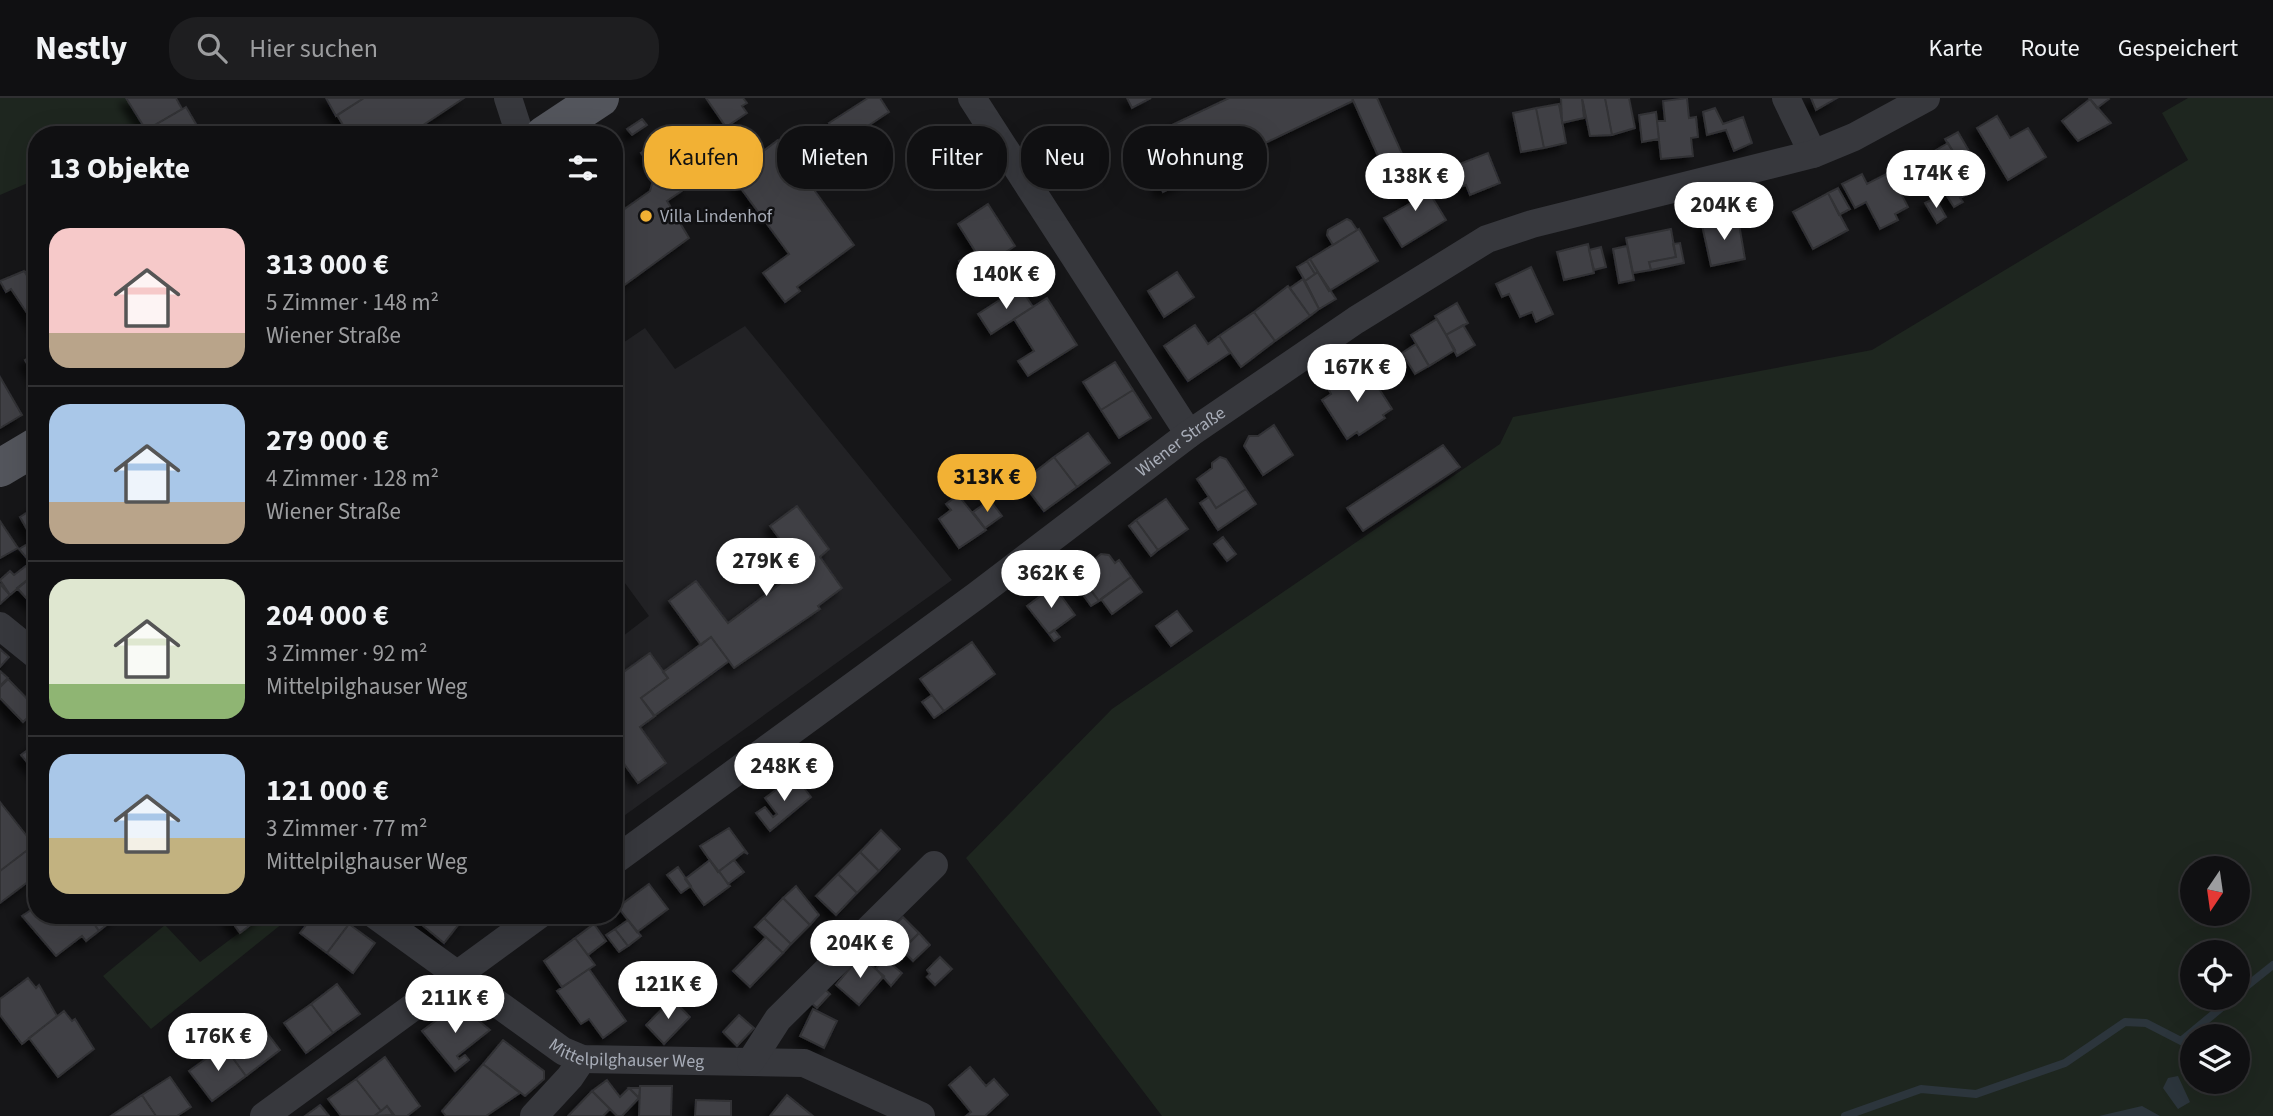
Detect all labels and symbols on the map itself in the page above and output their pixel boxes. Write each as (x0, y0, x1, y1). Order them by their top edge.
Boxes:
pin: 174K € (1879, 150, 1993, 210)
pin: 138K € (1358, 153, 1472, 213)
pin: 204K € (1667, 183, 1781, 242)
place label: Villa Lindenhof (660, 204, 773, 229)
marker: Villa Lindenhof (638, 208, 654, 224)
pin: 140K € (949, 252, 1063, 311)
pin: 167K € (1300, 344, 1414, 404)
street label: Wiener Straße (1131, 401, 1231, 483)
pin: 313K € (930, 454, 1044, 514)
pin: 279K € (709, 538, 823, 598)
pin: 362K € (994, 550, 1108, 610)
pin: 248K € (727, 744, 841, 803)
north arrow (2180, 856, 2250, 926)
pin: 204K € (803, 920, 917, 980)
pin: 121K € (611, 962, 725, 1021)
pin: 211K € (398, 976, 512, 1035)
pin: 176K € (161, 1014, 275, 1073)
street label: Mittelpilghauser Weg (543, 1033, 704, 1074)

